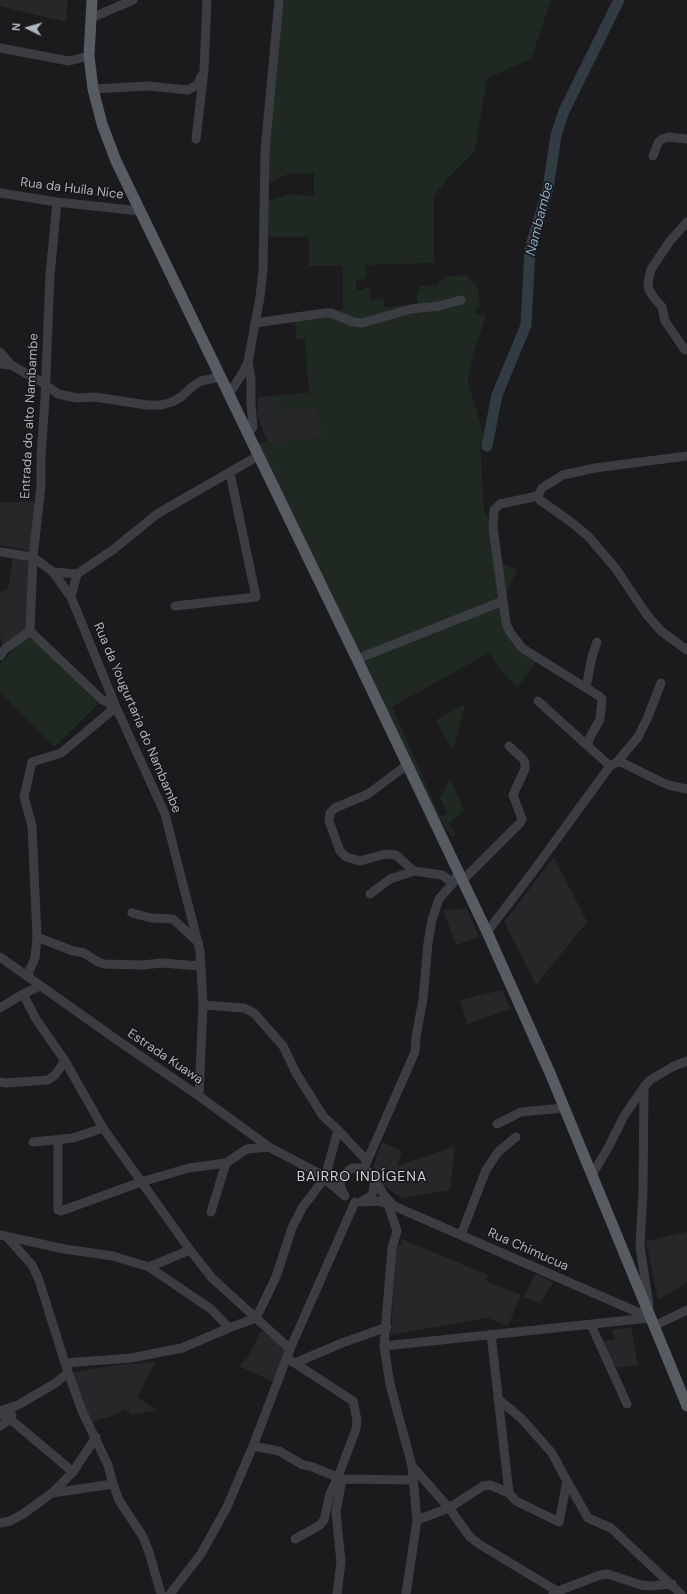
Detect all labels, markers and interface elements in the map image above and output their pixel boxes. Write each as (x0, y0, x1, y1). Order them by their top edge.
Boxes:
north arrow (8, 8, 48, 48)
text: N (9, 22, 23, 32)
street label: Rua da Huíla Nice (19, 175, 125, 203)
water label: Nambambe (523, 180, 557, 258)
street label: Entrada do alto Nambambe (18, 333, 42, 499)
street label: Rua da Yougurtaria do Nambambe (90, 620, 184, 816)
street label: Estrada Kuawa (124, 1026, 206, 1088)
district label: BAIRRO INDÍGENA (297, 1169, 427, 1185)
street label: Rua Chimucua (485, 1225, 571, 1275)

